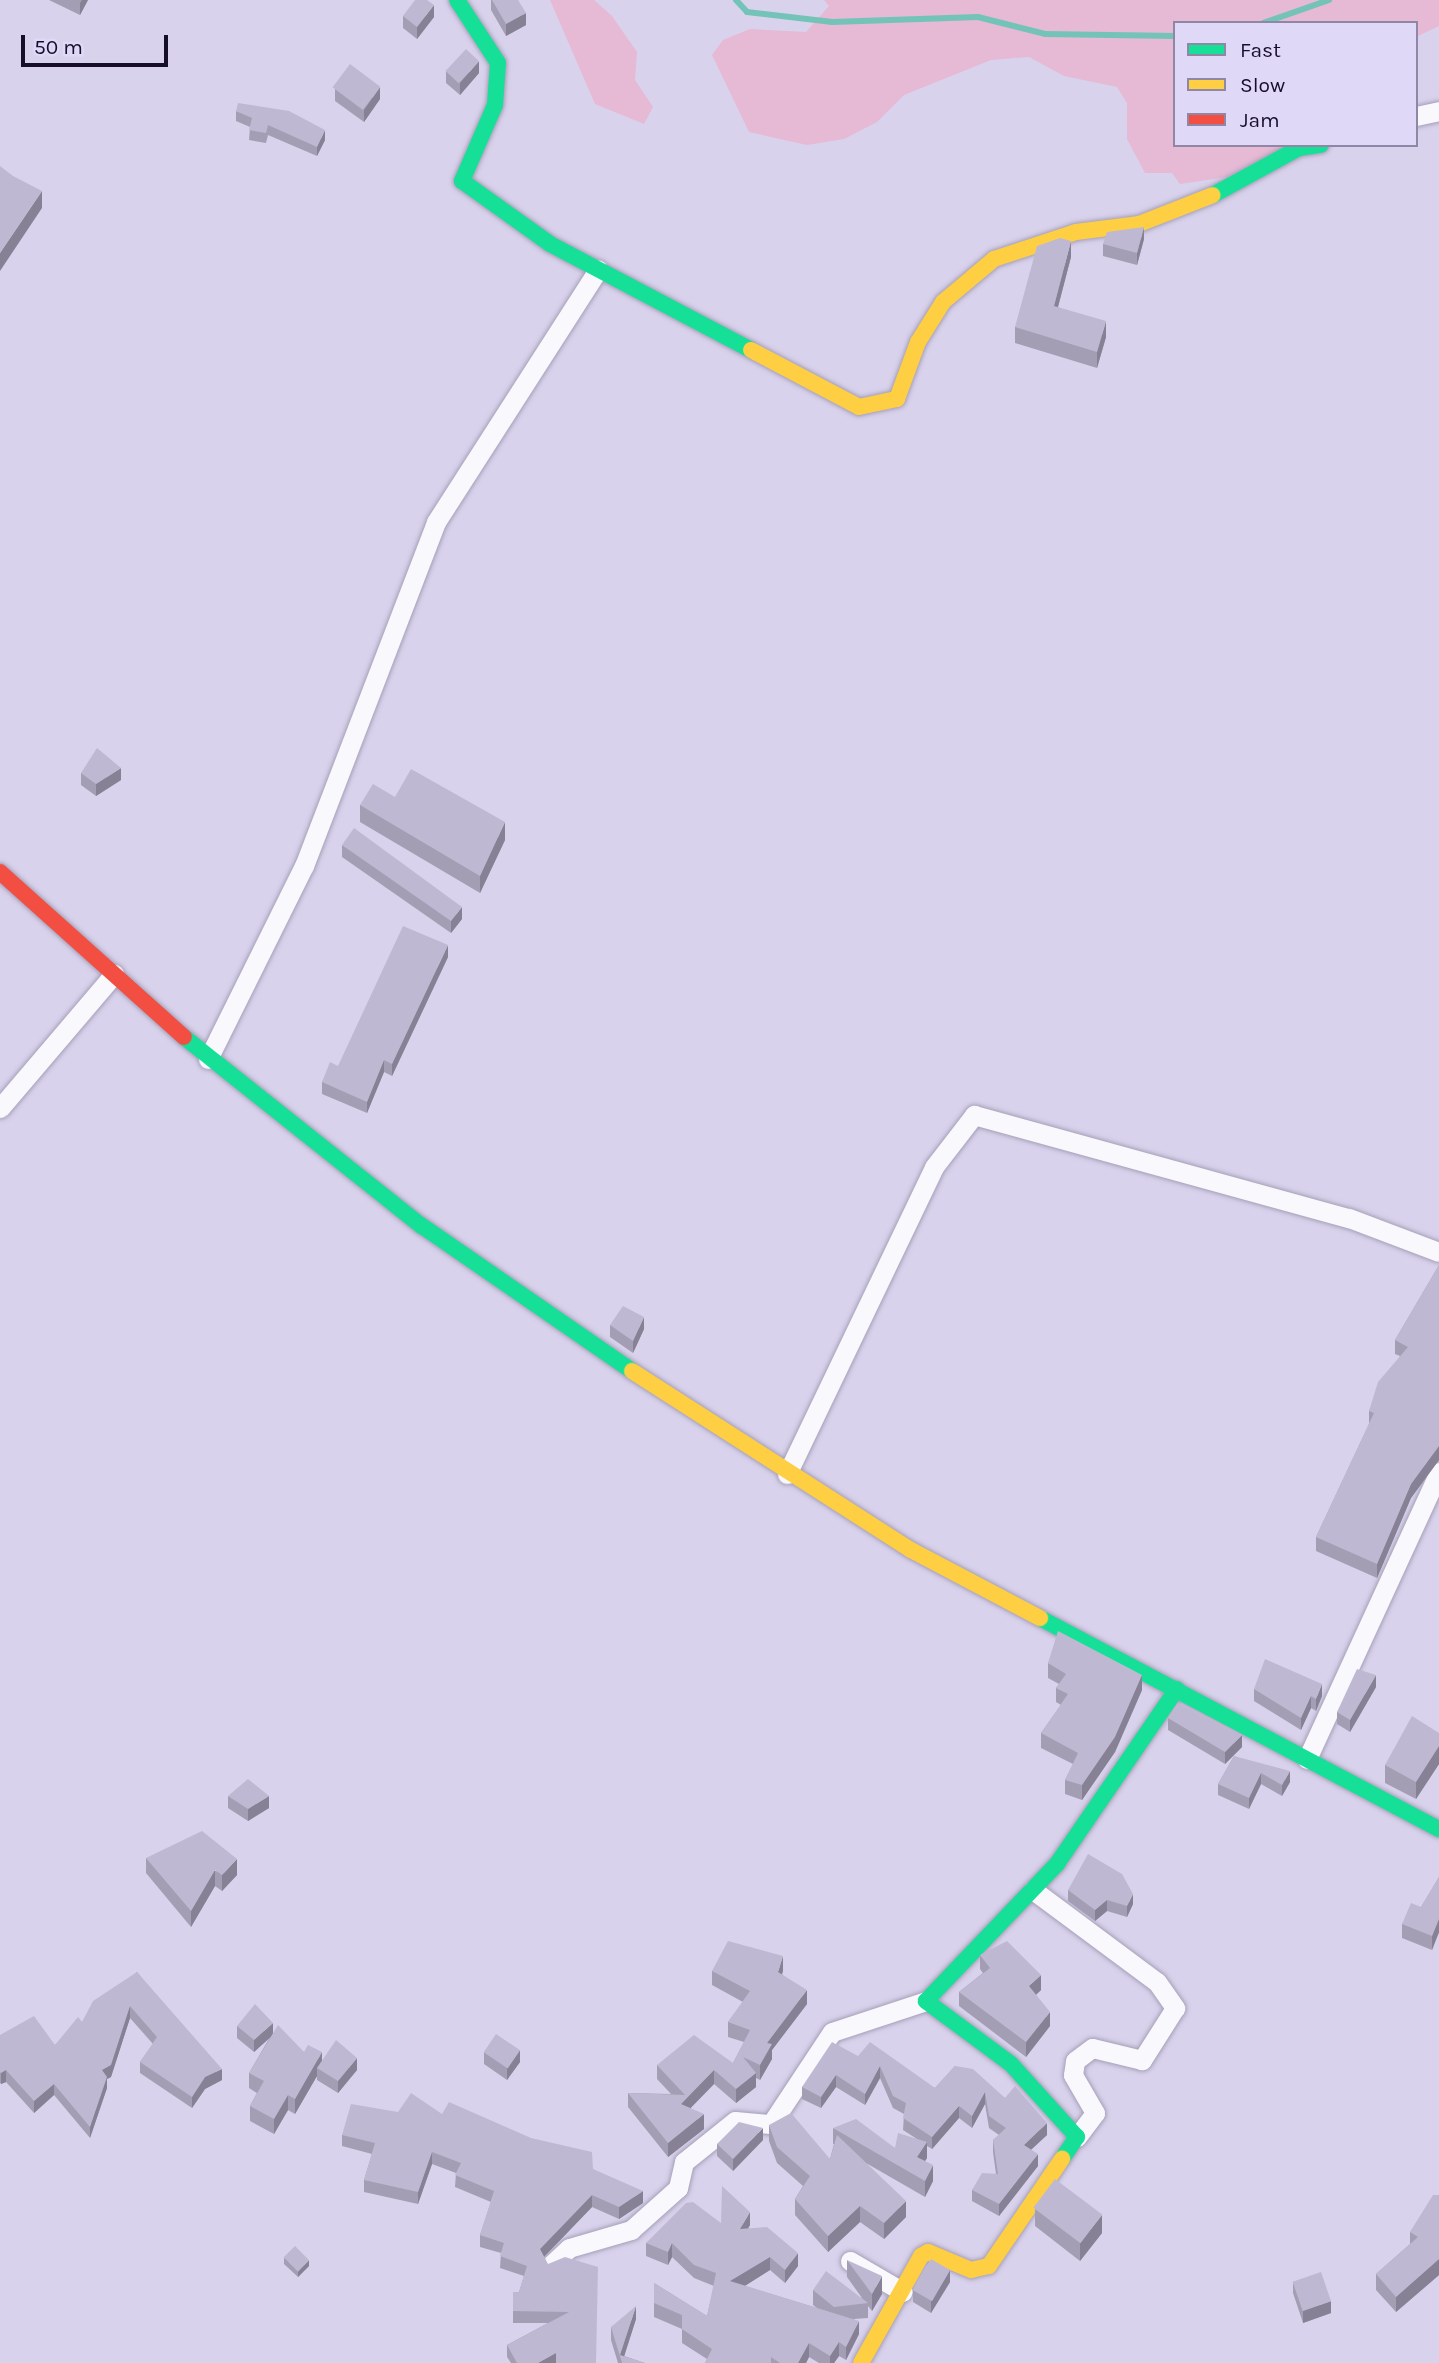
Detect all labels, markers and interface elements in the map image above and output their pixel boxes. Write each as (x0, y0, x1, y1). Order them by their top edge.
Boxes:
scale bar (24, 21, 172, 65)
legend (1173, 21, 1418, 147)
text: 50 m (34, 35, 83, 59)
text: Fast (1240, 38, 1281, 62)
text: Slow (1240, 73, 1285, 97)
text: Jam (1240, 108, 1280, 132)

